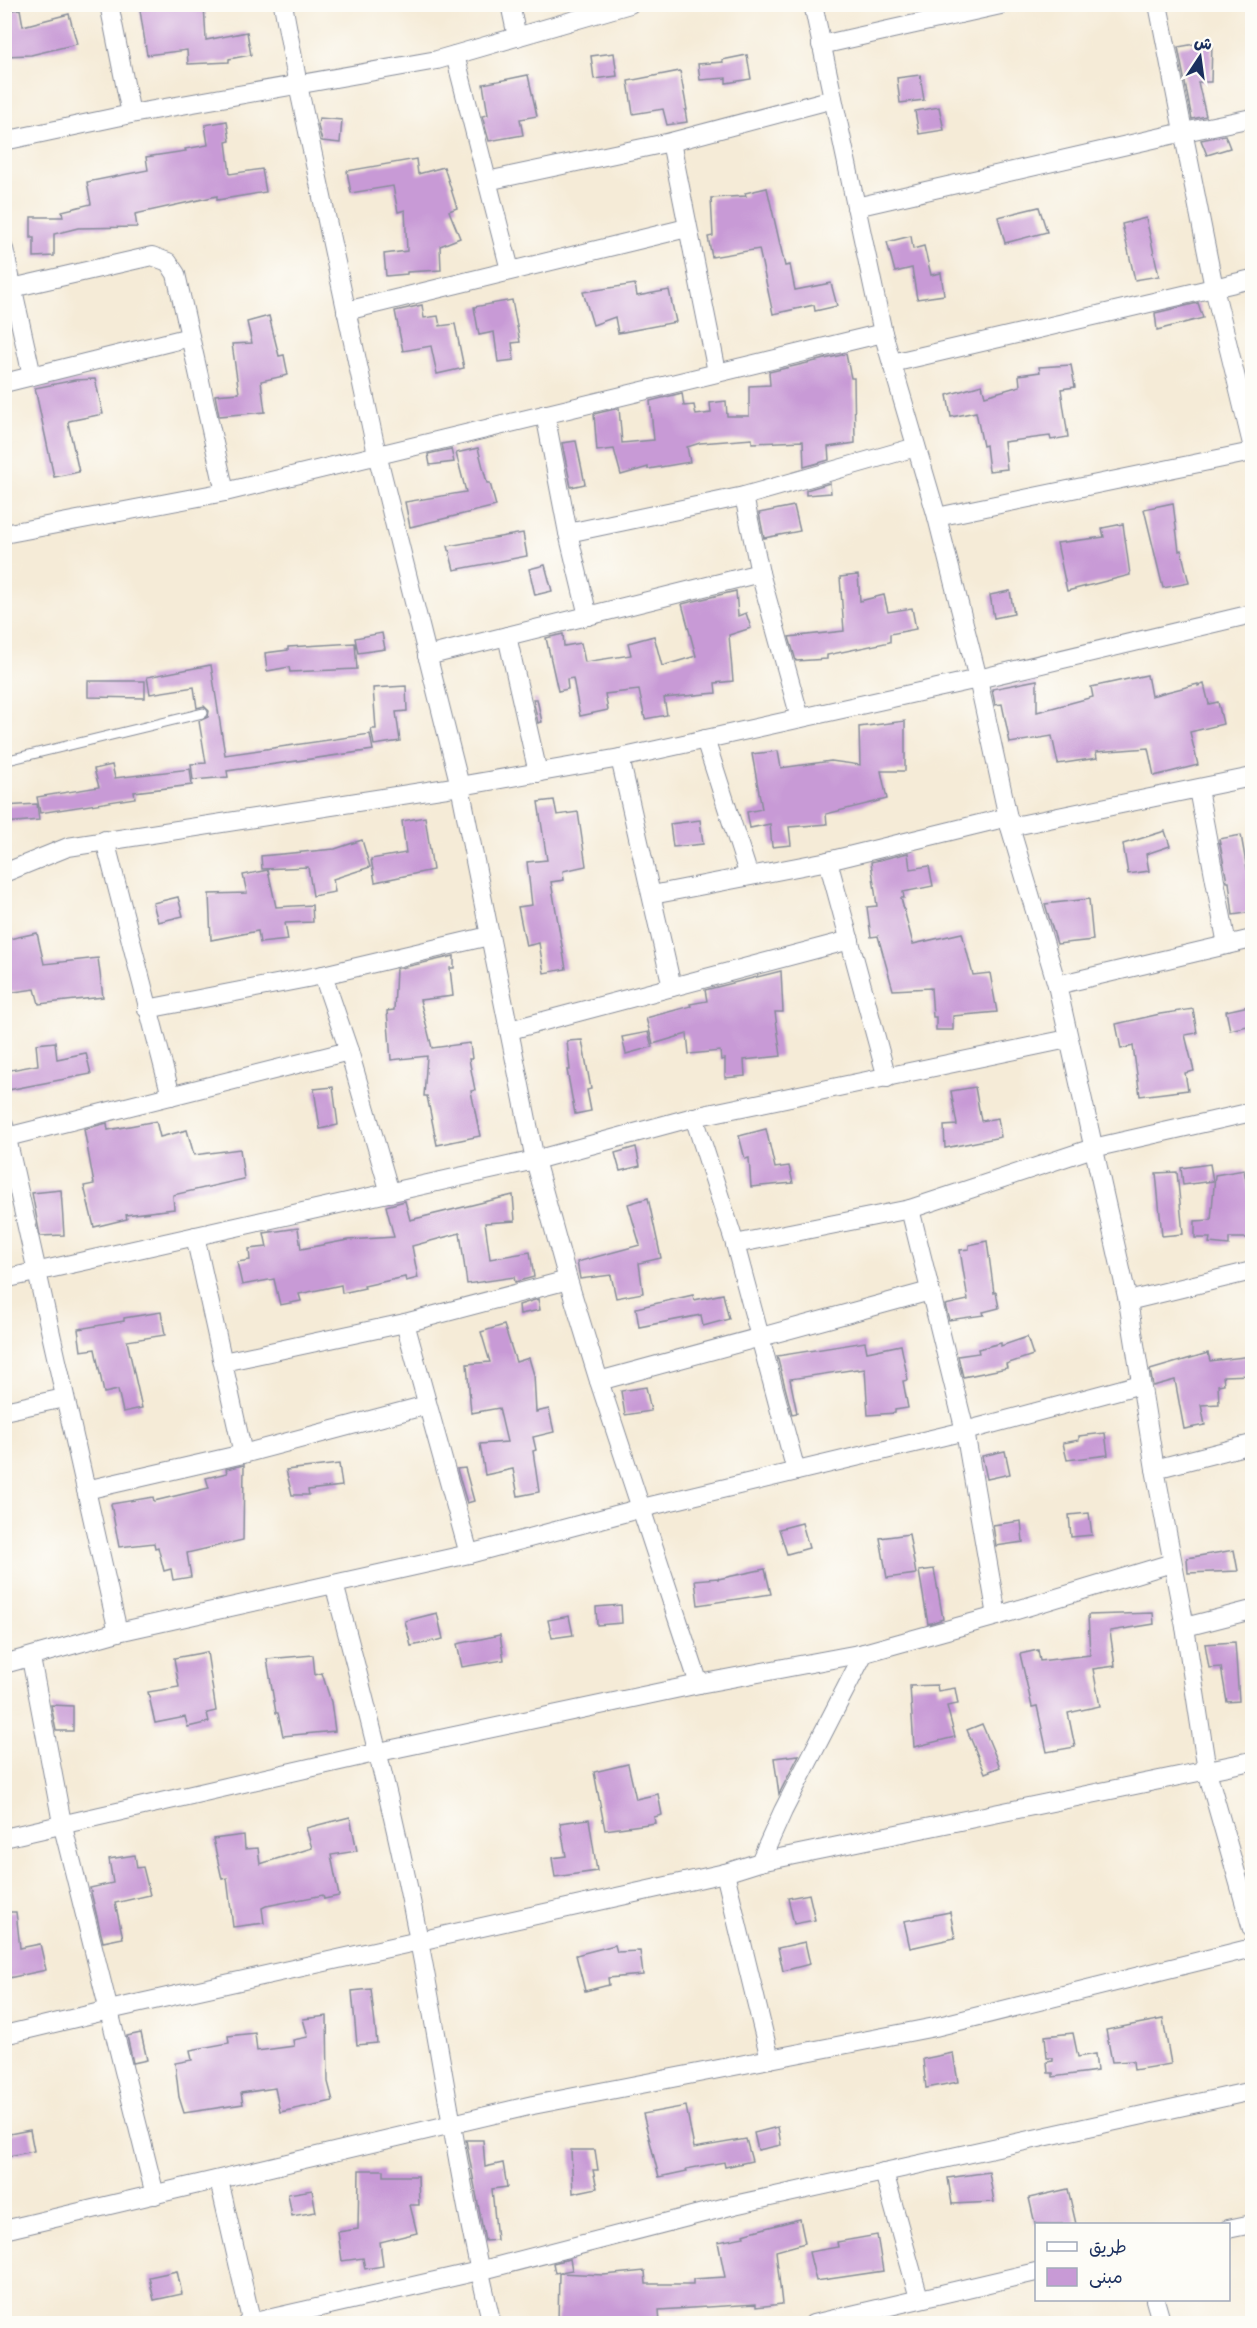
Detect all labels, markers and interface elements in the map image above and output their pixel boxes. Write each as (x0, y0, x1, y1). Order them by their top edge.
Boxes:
north arrow (1170, 27, 1230, 87)
text: ش (1192, 31, 1214, 55)
legend (1035, 2223, 1230, 2301)
text: طريق (1089, 2235, 1127, 2259)
text: مبنى (1089, 2265, 1123, 2289)

